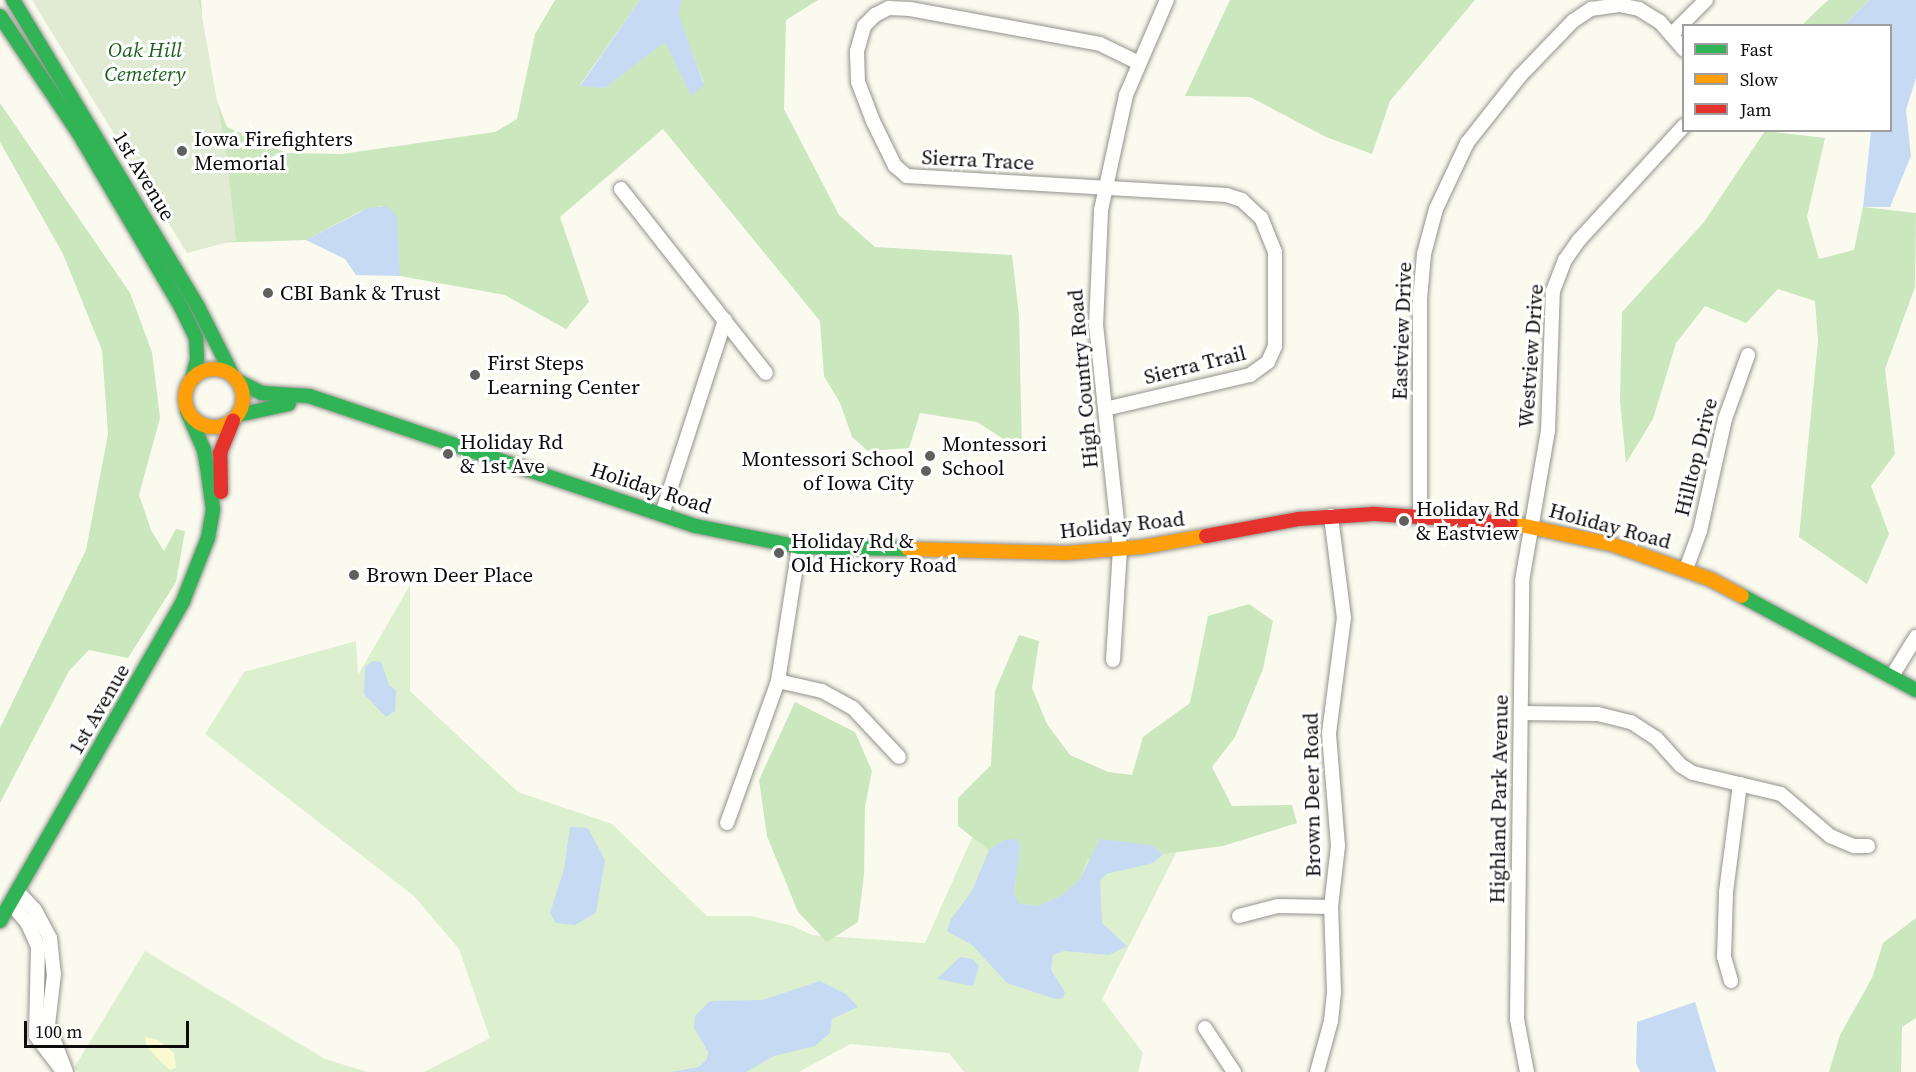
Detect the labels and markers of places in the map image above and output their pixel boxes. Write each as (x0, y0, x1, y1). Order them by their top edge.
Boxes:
place label: Iowa Firefighters Memorial (194, 126, 353, 176)
marker: Iowa Firefighters Memorial (175, 144, 189, 158)
place label: CBI Bank & Trust (280, 280, 441, 306)
marker: CBI Bank & Trust (261, 286, 275, 300)
place label: First Steps Learning Center (487, 350, 640, 400)
marker: First Steps Learning Center (468, 368, 482, 382)
place label: Holiday Rd & 1st Ave (460, 429, 563, 479)
place label: Montessori School (942, 431, 1047, 481)
place label: Montessori School of Iowa City (742, 446, 914, 496)
marker: Holiday Rd & 1st Ave (441, 447, 455, 461)
marker: Montessori School (923, 449, 937, 463)
marker: Montessori School of Iowa City (919, 464, 933, 478)
place label: Holiday Rd & Eastview (1416, 496, 1519, 546)
marker: Holiday Rd & Eastview (1397, 514, 1411, 528)
place label: Holiday Rd & Old Hickory Road (791, 528, 957, 578)
marker: Holiday Rd & Old Hickory Road (772, 546, 786, 560)
place label: Brown Deer Place (366, 562, 533, 588)
marker: Brown Deer Place (347, 568, 361, 582)

